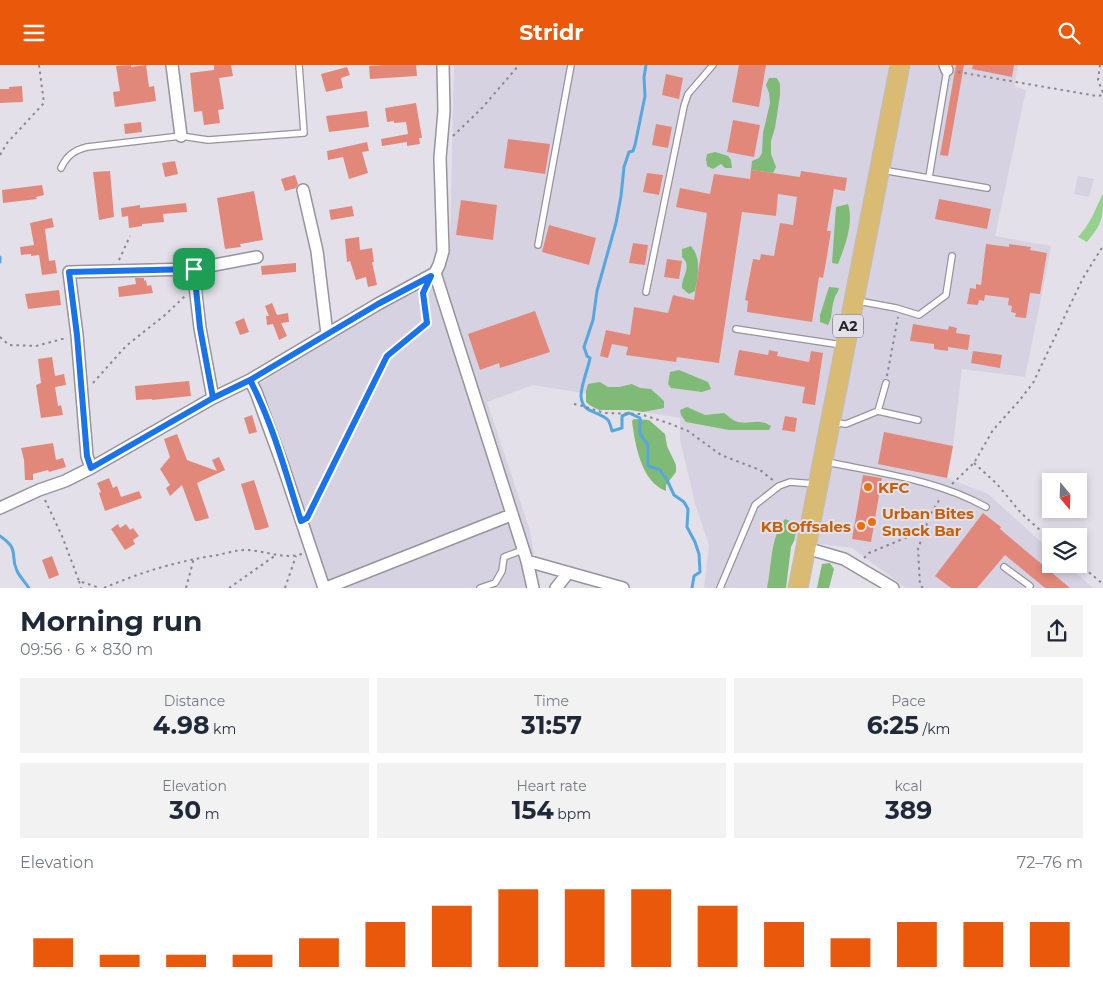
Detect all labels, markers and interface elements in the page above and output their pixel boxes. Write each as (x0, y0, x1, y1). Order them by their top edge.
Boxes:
icon: menu (20, 19, 48, 47)
text: Stridr (519, 19, 584, 46)
icon: search (1055, 19, 1083, 47)
pin (173, 248, 215, 290)
icon: arrive (180, 255, 208, 283)
road number: A2 (833, 315, 863, 337)
north arrow (1042, 473, 1088, 517)
map controls (1042, 473, 1087, 573)
place label: KFC (878, 478, 910, 497)
marker: KFC (862, 481, 874, 493)
place label: Urban Bites Snack Bar (882, 504, 974, 540)
marker: Urban Bites Snack Bar (866, 516, 878, 528)
place label: KB Offsales (761, 517, 851, 536)
marker: KB Offsales (855, 520, 867, 532)
button: layers (1042, 528, 1087, 573)
text: Morning run (20, 604, 202, 638)
button: share (1031, 605, 1083, 657)
text: 09:56 · 6 × 830 m (20, 640, 153, 659)
text: Distance (164, 692, 225, 710)
text: Time (534, 692, 569, 710)
text: Pace (891, 692, 926, 710)
text: 4.98 (153, 710, 209, 740)
text: 31:57 (521, 710, 582, 740)
text: 6:25 (867, 710, 919, 740)
text: km (209, 720, 236, 738)
text: /km (919, 720, 950, 738)
text: Elevation (162, 777, 227, 795)
text: Heart rate (516, 777, 587, 795)
text: kcal (895, 777, 922, 795)
text: 30 (169, 795, 201, 825)
text: 154 (512, 795, 554, 825)
text: 389 (885, 795, 932, 825)
text: m (201, 805, 220, 823)
text: bpm (554, 805, 591, 823)
text: Elevation (20, 853, 94, 872)
text: 72–76 m (1017, 853, 1083, 872)

